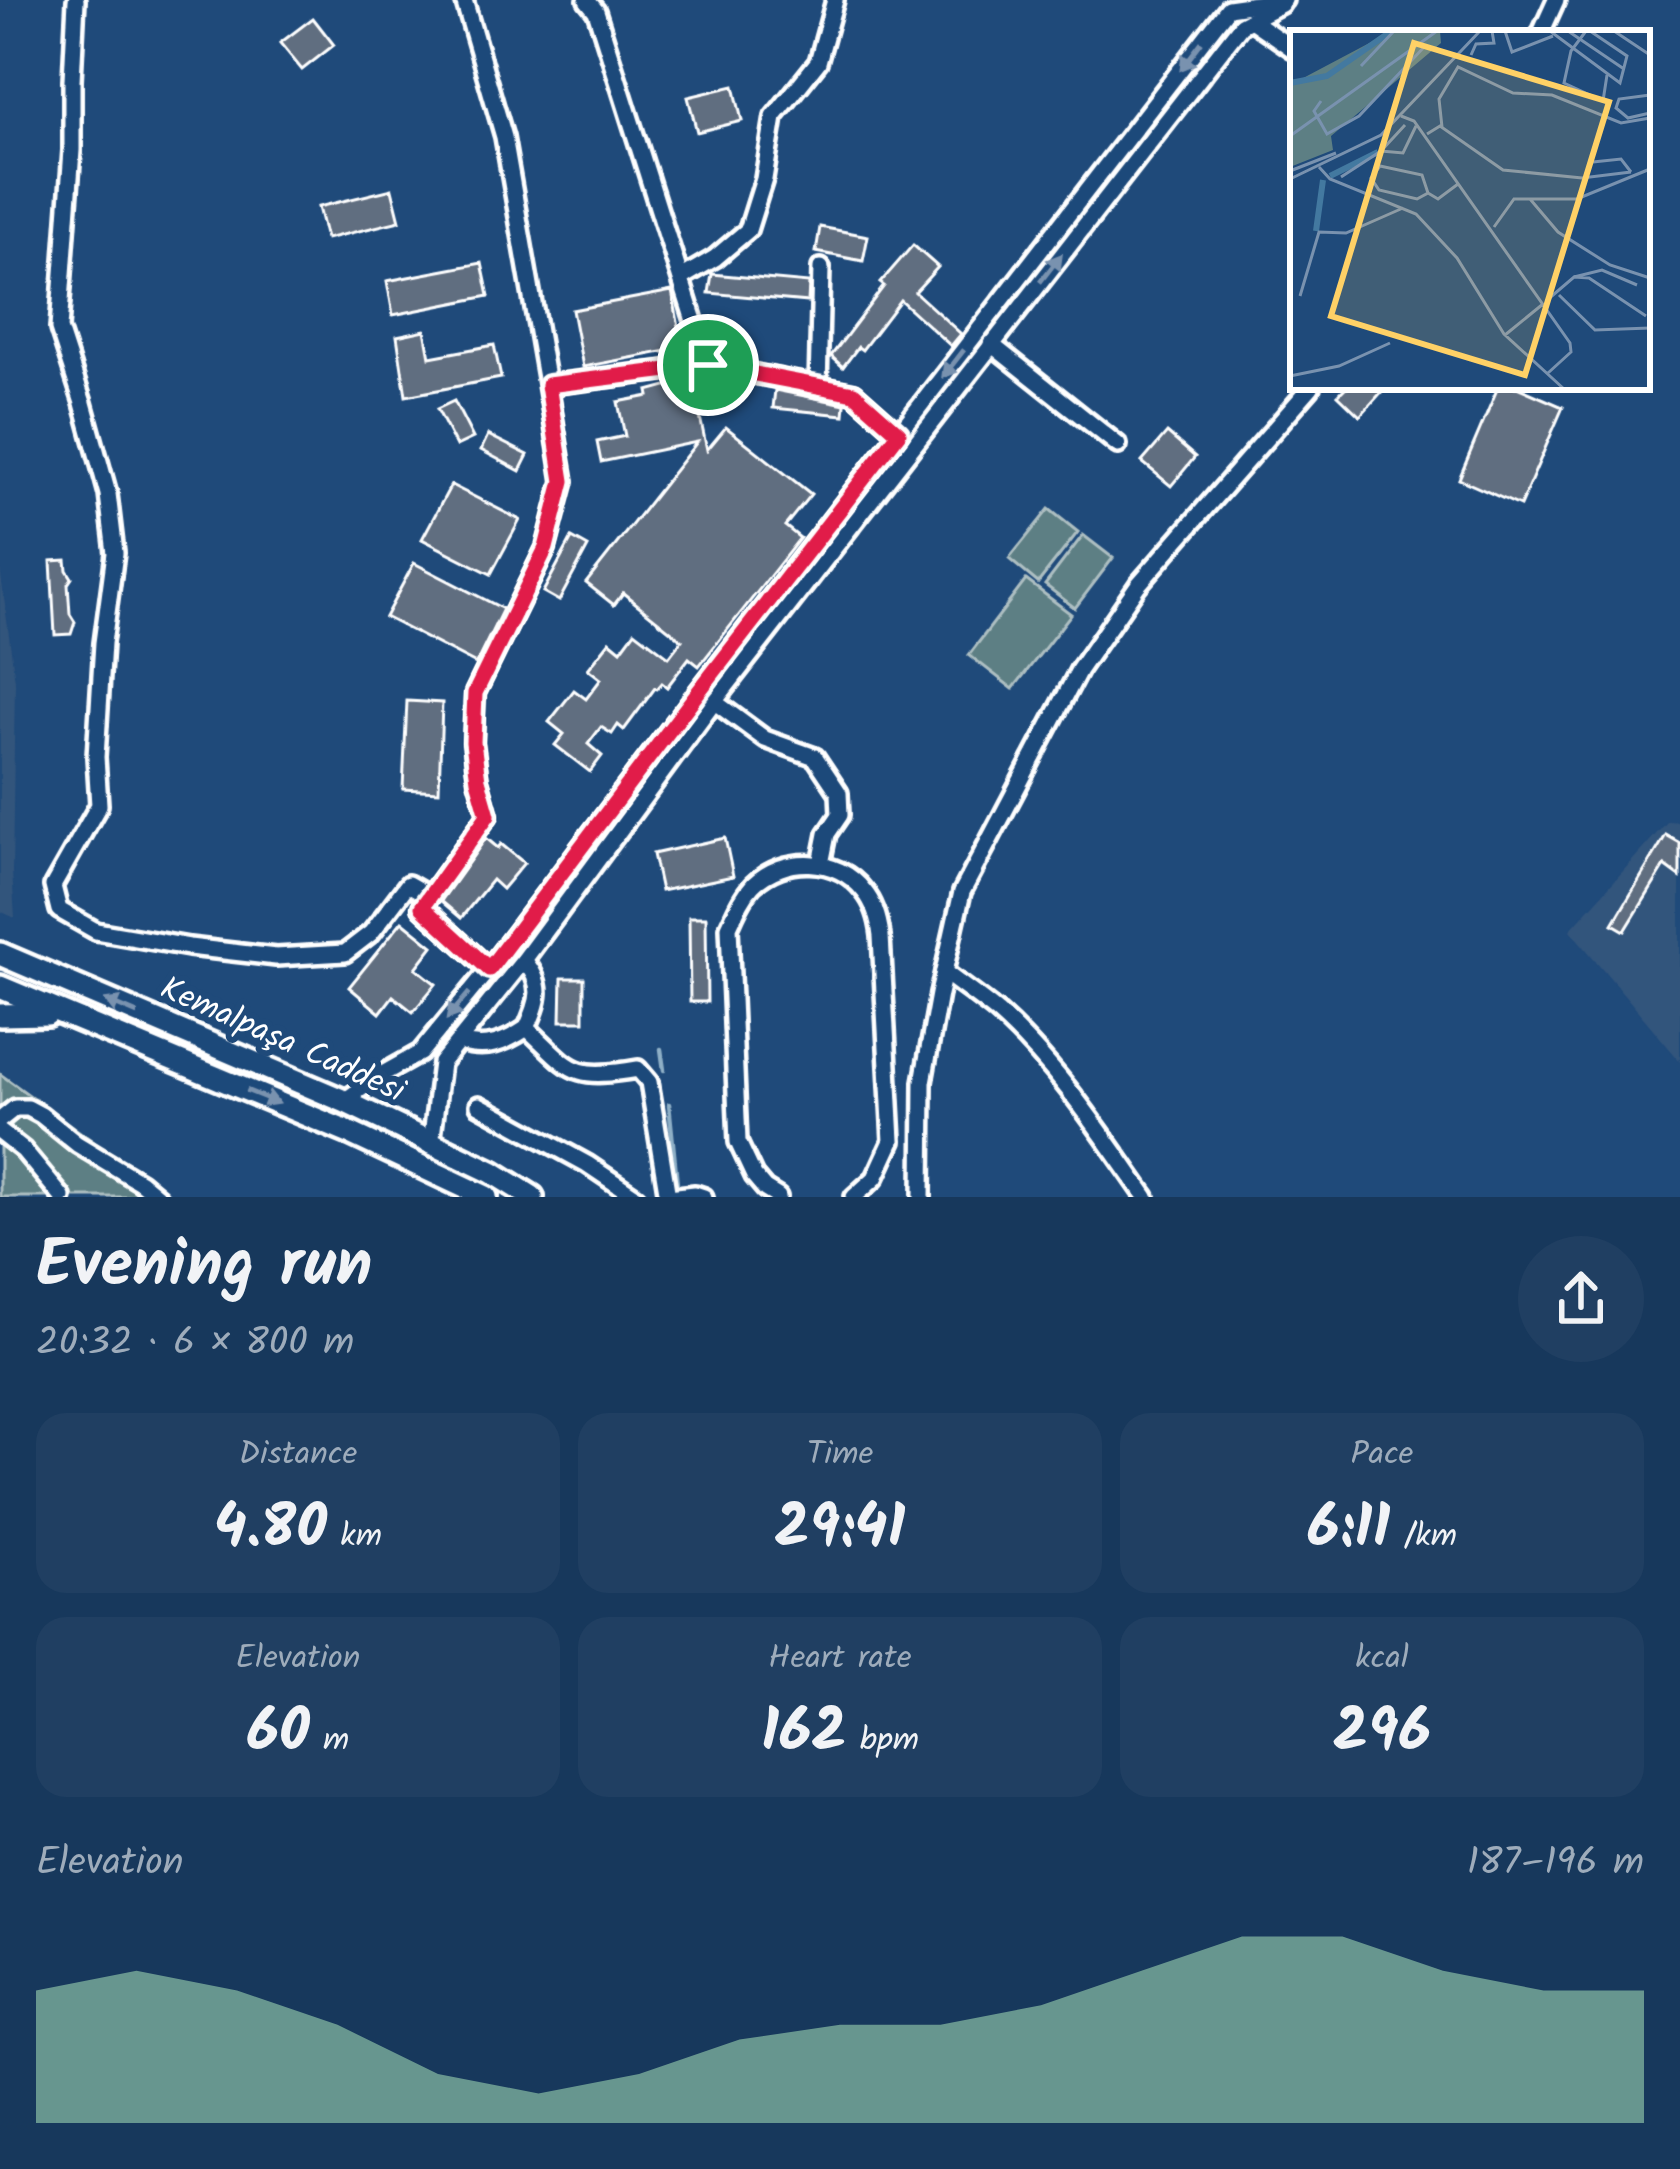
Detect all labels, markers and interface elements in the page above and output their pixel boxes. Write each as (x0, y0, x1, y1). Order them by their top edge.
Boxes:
inset map (1290, 30, 1650, 390)
one-way arrow (1180, 40, 1204, 72)
one-way arrow (1038, 253, 1063, 284)
pin (657, 314, 759, 416)
icon: arrive (675, 332, 741, 398)
one-way arrow (941, 349, 965, 380)
street label: Kemalpaşa Caddesi (151, 963, 414, 1119)
one-way arrow (446, 991, 472, 1021)
one-way arrow (104, 996, 139, 1016)
one-way arrow (245, 1088, 281, 1107)
text: Evening run (36, 1215, 372, 1320)
button: share (1518, 1236, 1644, 1362)
text: 20:32 · 6 × 800 m (36, 1313, 354, 1375)
text: Distance (239, 1429, 357, 1482)
text: Time (807, 1429, 873, 1482)
text: Pace (1351, 1429, 1413, 1482)
text: 4.80 (214, 1482, 327, 1578)
text: 29:41 (775, 1482, 905, 1578)
text: 6:11 (1307, 1482, 1390, 1578)
text: km (327, 1511, 382, 1564)
text: /km (1390, 1511, 1457, 1564)
text: Elevation (236, 1633, 360, 1686)
text: Heart rate (768, 1633, 912, 1686)
text: kcal (1355, 1633, 1409, 1686)
text: 60 (247, 1686, 310, 1782)
text: 162 (761, 1686, 847, 1782)
text: 296 (1333, 1686, 1431, 1782)
text: m (310, 1715, 349, 1768)
text: bpm (847, 1715, 919, 1768)
text: Elevation (36, 1833, 184, 1895)
text: 187–196 m (1467, 1833, 1644, 1895)

